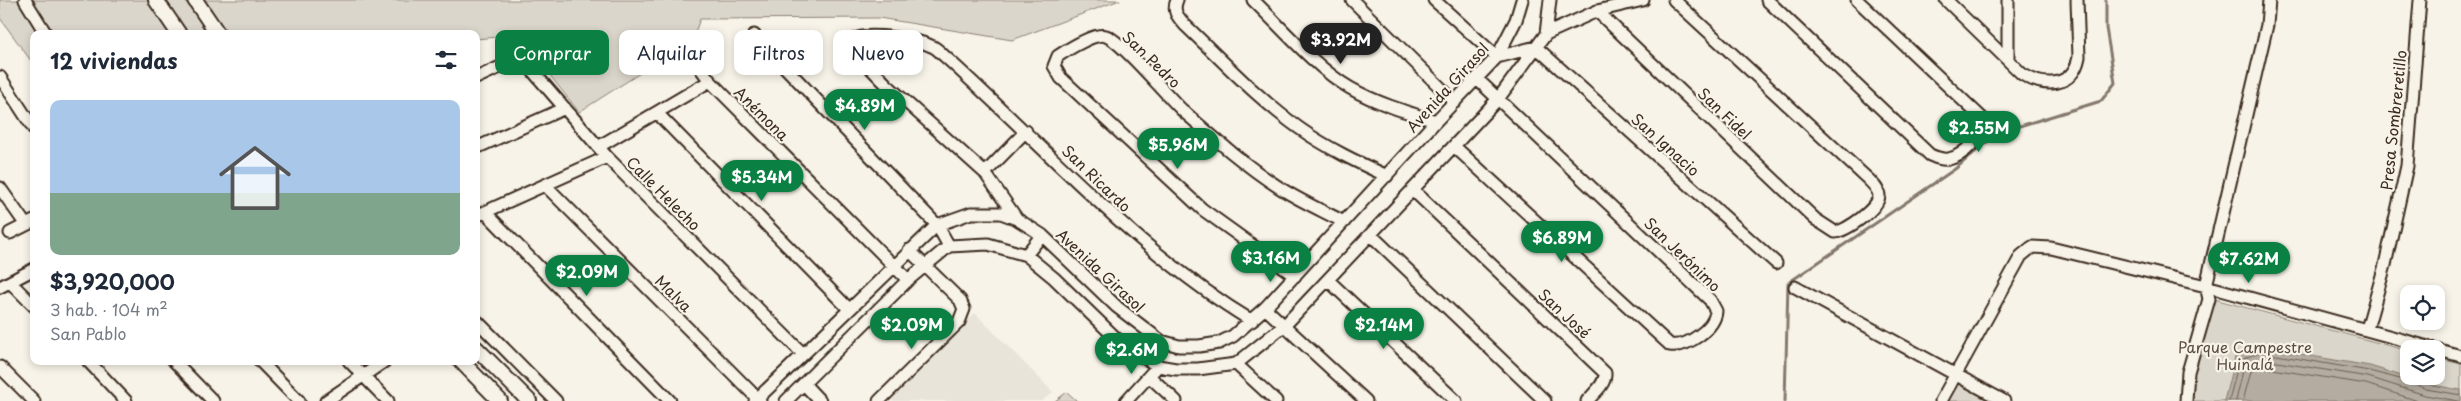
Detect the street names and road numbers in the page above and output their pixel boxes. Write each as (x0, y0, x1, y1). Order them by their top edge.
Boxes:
street label: San Pedro (1117, 25, 1187, 93)
street label: Avenida Girasol (1400, 37, 1494, 137)
street label: Presa Sombreretillo (2374, 49, 2412, 191)
street label: Anémona (730, 81, 795, 146)
street label: San Fidel (1693, 82, 1757, 144)
street label: San Ignacio (1627, 107, 1705, 181)
street label: San Ricardo (1057, 139, 1137, 217)
street label: Calle Helecho (622, 151, 706, 235)
street label: San Jerónimo (1639, 211, 1727, 297)
street label: Avenida Girasol (1052, 223, 1150, 317)
street label: Malva (650, 269, 698, 317)
street label: San José (1534, 283, 1596, 343)

